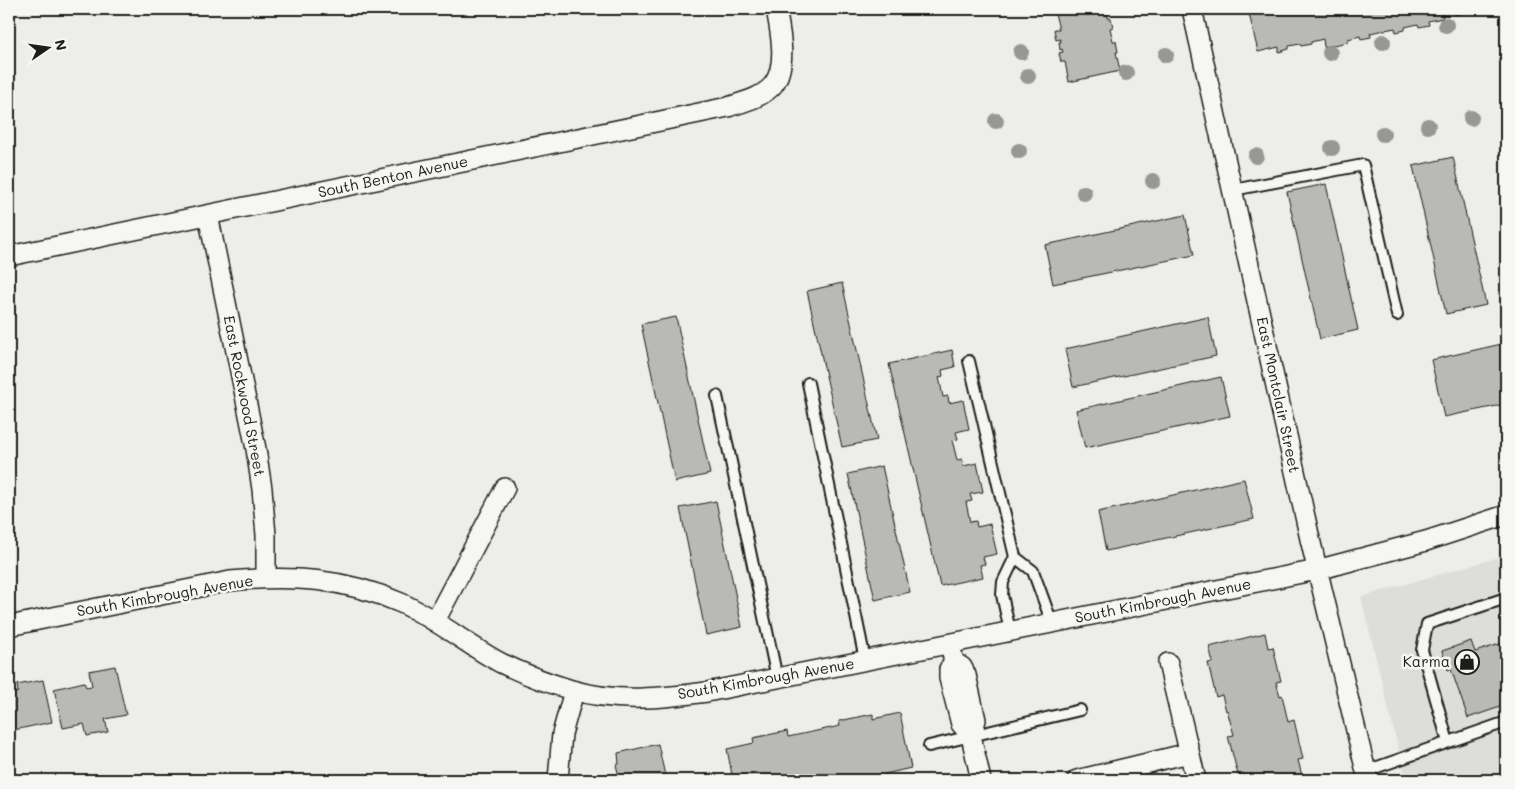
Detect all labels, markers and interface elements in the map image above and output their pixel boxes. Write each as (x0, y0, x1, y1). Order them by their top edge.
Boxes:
north arrow (22, 22, 72, 72)
text: N (51, 38, 72, 52)
street label: South Benton Avenue (316, 150, 470, 202)
street label: East Rockwood Street (220, 314, 270, 478)
street label: East Montclair Street (1253, 315, 1305, 475)
street label: South Kimbrough Avenue (75, 570, 255, 620)
street label: South Kimbrough Avenue (1073, 573, 1253, 627)
shop icon: Karma (1454, 649, 1480, 675)
place label: Karma (1403, 651, 1450, 671)
street label: South Kimbrough Avenue (676, 653, 856, 703)

